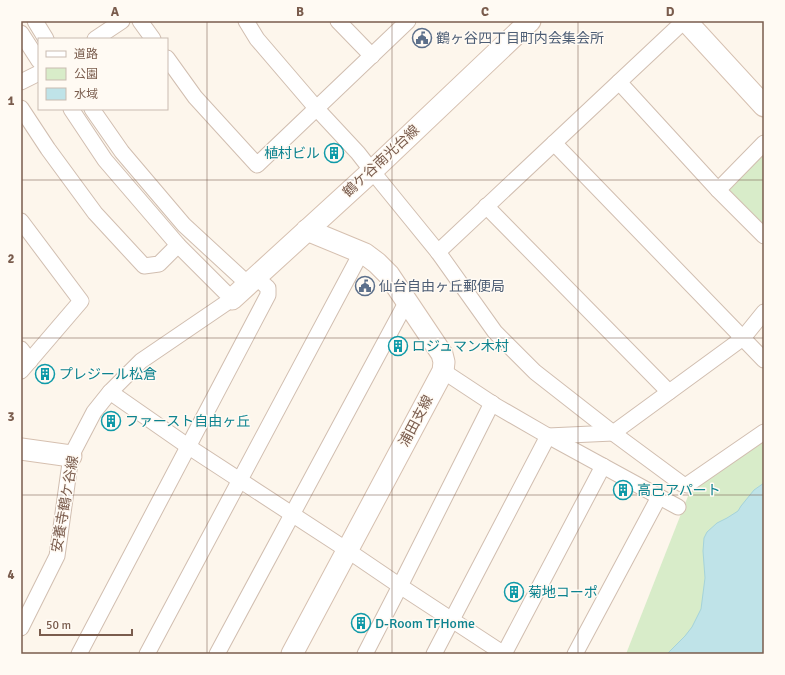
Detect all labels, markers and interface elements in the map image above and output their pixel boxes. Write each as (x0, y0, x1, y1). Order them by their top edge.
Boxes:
text: A (111, 4, 120, 20)
text: B (296, 4, 304, 20)
text: C (481, 4, 489, 20)
text: D (666, 4, 675, 20)
public building icon: 鶴ヶ谷四丁目町内会集会所 (411, 27, 433, 49)
place label: 鶴ヶ谷四丁目町内会集会所 (436, 30, 604, 47)
legend (38, 38, 168, 110)
text: 道路 (74, 47, 98, 62)
text: 公園 (74, 67, 98, 82)
text: 水域 (74, 87, 98, 102)
text: 1 (7, 93, 15, 109)
street label: 鶴ケ谷南光台線 (339, 121, 423, 201)
building icon: 植村ビル (323, 142, 345, 164)
place label: 植村ビル (264, 145, 320, 162)
text: 2 (7, 251, 15, 267)
public building icon: 仙台自由ヶ丘郵便局 (354, 275, 376, 297)
place label: 仙台自由ヶ丘郵便局 (379, 278, 505, 295)
building icon: ロジュマン木村 (387, 335, 409, 357)
place label: ロジュマン木村 (412, 338, 509, 355)
building icon: プレジール松倉 (34, 363, 56, 385)
place label: プレジール松倉 (59, 366, 157, 383)
street label: 浦田支線 (395, 392, 437, 450)
text: 3 (7, 409, 15, 425)
building icon: ファースト自由ヶ丘 (100, 410, 122, 432)
place label: ファースト自由ヶ丘 (125, 413, 250, 430)
street label: 安養寺鶴ケ谷線 (48, 454, 82, 554)
building icon: 高己アパート (612, 479, 634, 501)
place label: 高己アパート (637, 482, 721, 499)
text: 4 (7, 567, 15, 583)
building icon: 菊地コーポ (503, 581, 525, 603)
place label: 菊地コーポ (528, 584, 598, 601)
scale bar (40, 611, 132, 637)
building icon: D-Room TFHome (350, 612, 372, 634)
place label: D-Room TFHome (375, 615, 475, 632)
text: 50 m (46, 618, 71, 633)

